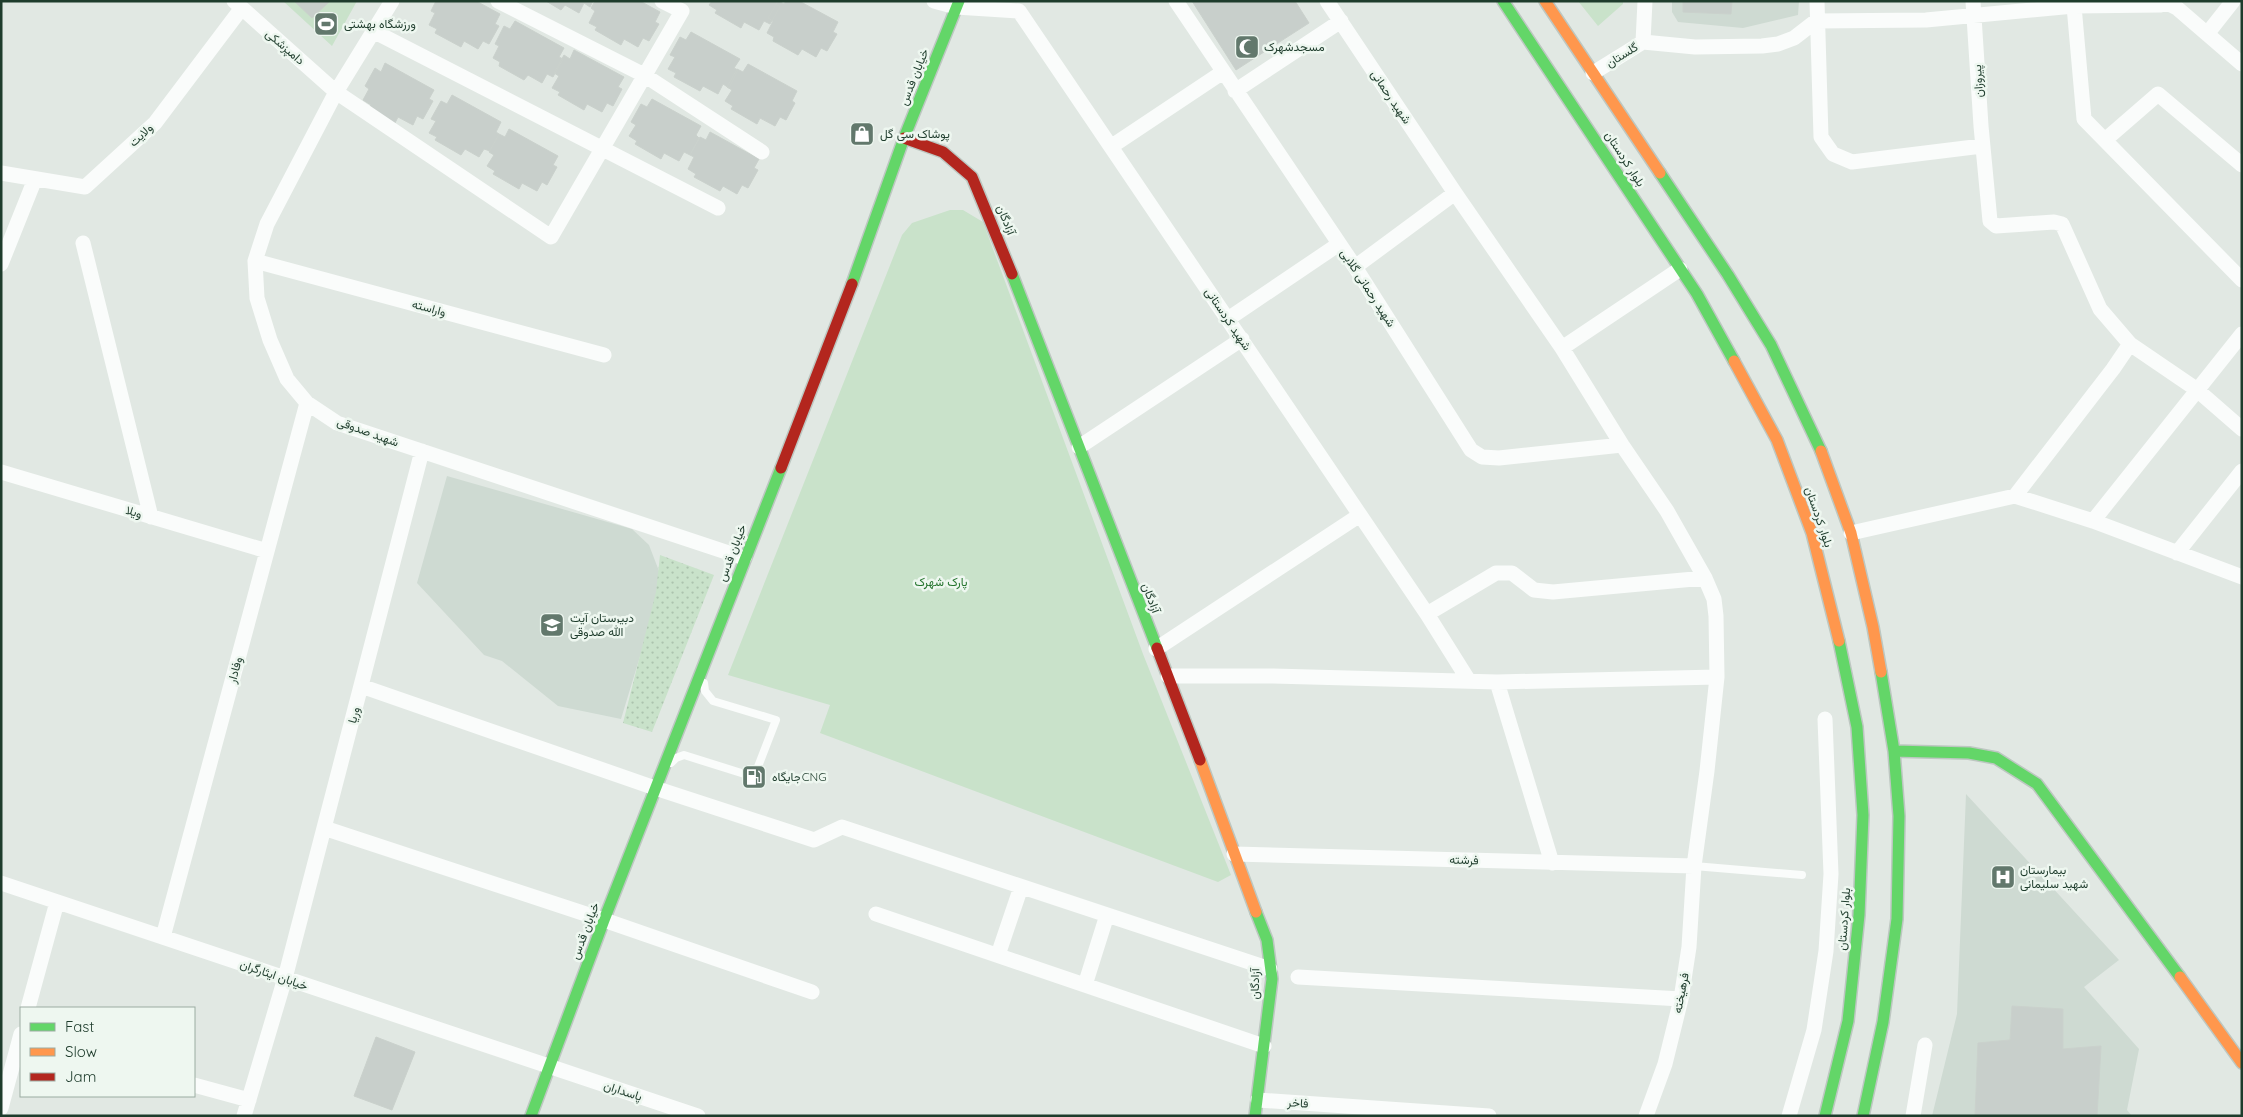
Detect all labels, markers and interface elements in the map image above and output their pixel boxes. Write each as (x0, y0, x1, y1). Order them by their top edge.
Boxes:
sports icon: ورزشگاه بهشتی (313, 11, 339, 37)
place label: ورزشگاه بهشتی (344, 16, 416, 32)
street label: دامپزشکی (262, 26, 308, 69)
mosque icon: مسجدشهرک (1234, 34, 1260, 60)
place label: مسجدشهرک (1264, 39, 1325, 55)
street label: گلستان (1603, 39, 1641, 70)
street label: خیابان قدس (895, 46, 933, 108)
street label: پیروزان (1969, 64, 1987, 98)
street label: شهید رحمانی (1367, 67, 1415, 127)
street label: ولایت (126, 120, 156, 150)
shop icon: پوشاک سی گل (849, 121, 875, 147)
place label: پوشاک سی گل (880, 126, 950, 142)
street label: بلوار کردستان (1601, 128, 1649, 190)
street label: آزادگان (993, 203, 1020, 239)
street label: شهید رحمانی گلابی (1337, 246, 1399, 330)
street label: شهید کردستانی (1201, 284, 1255, 354)
street label: واراسته (410, 296, 448, 320)
street label: شهید صدوقی (335, 413, 401, 451)
street label: بلوار کردستان (1801, 485, 1837, 549)
street label: ویلا (124, 502, 144, 522)
street label: خیابان قدس (714, 522, 750, 584)
park label: پارک شهرک (914, 574, 968, 590)
street label: آزادگان (1138, 581, 1164, 616)
place label: دبیرستان آیت الله صدوقی (570, 610, 634, 640)
school or university icon: دبیرستان آیت الله صدوقی (539, 612, 565, 638)
street label: وفادار (224, 655, 246, 686)
street label: وریا (344, 705, 364, 725)
fuel station icon: جایگاهCNG (741, 764, 767, 790)
place label: جایگاهCNG (772, 769, 827, 784)
street label: فرشته (1449, 851, 1479, 869)
place label: بیمارستان شهید سلیمانی (2020, 862, 2088, 892)
hospital icon: بیمارستان شهید سلیمانی (1990, 864, 2016, 890)
street label: بلوار کردستان (1834, 887, 1854, 951)
street label: خیابان قدس (567, 900, 603, 962)
street label: خیابان ایثارگران (238, 956, 310, 994)
street label: آزادگان (1247, 967, 1263, 1000)
street label: فرهیخته (1669, 971, 1693, 1015)
legend (20, 1007, 195, 1097)
text: Fast (65, 1017, 94, 1036)
text: Slow (65, 1042, 97, 1061)
text: Jam (65, 1067, 96, 1086)
street label: پاسداران (602, 1077, 645, 1105)
street label: فاخر (1286, 1094, 1309, 1112)

